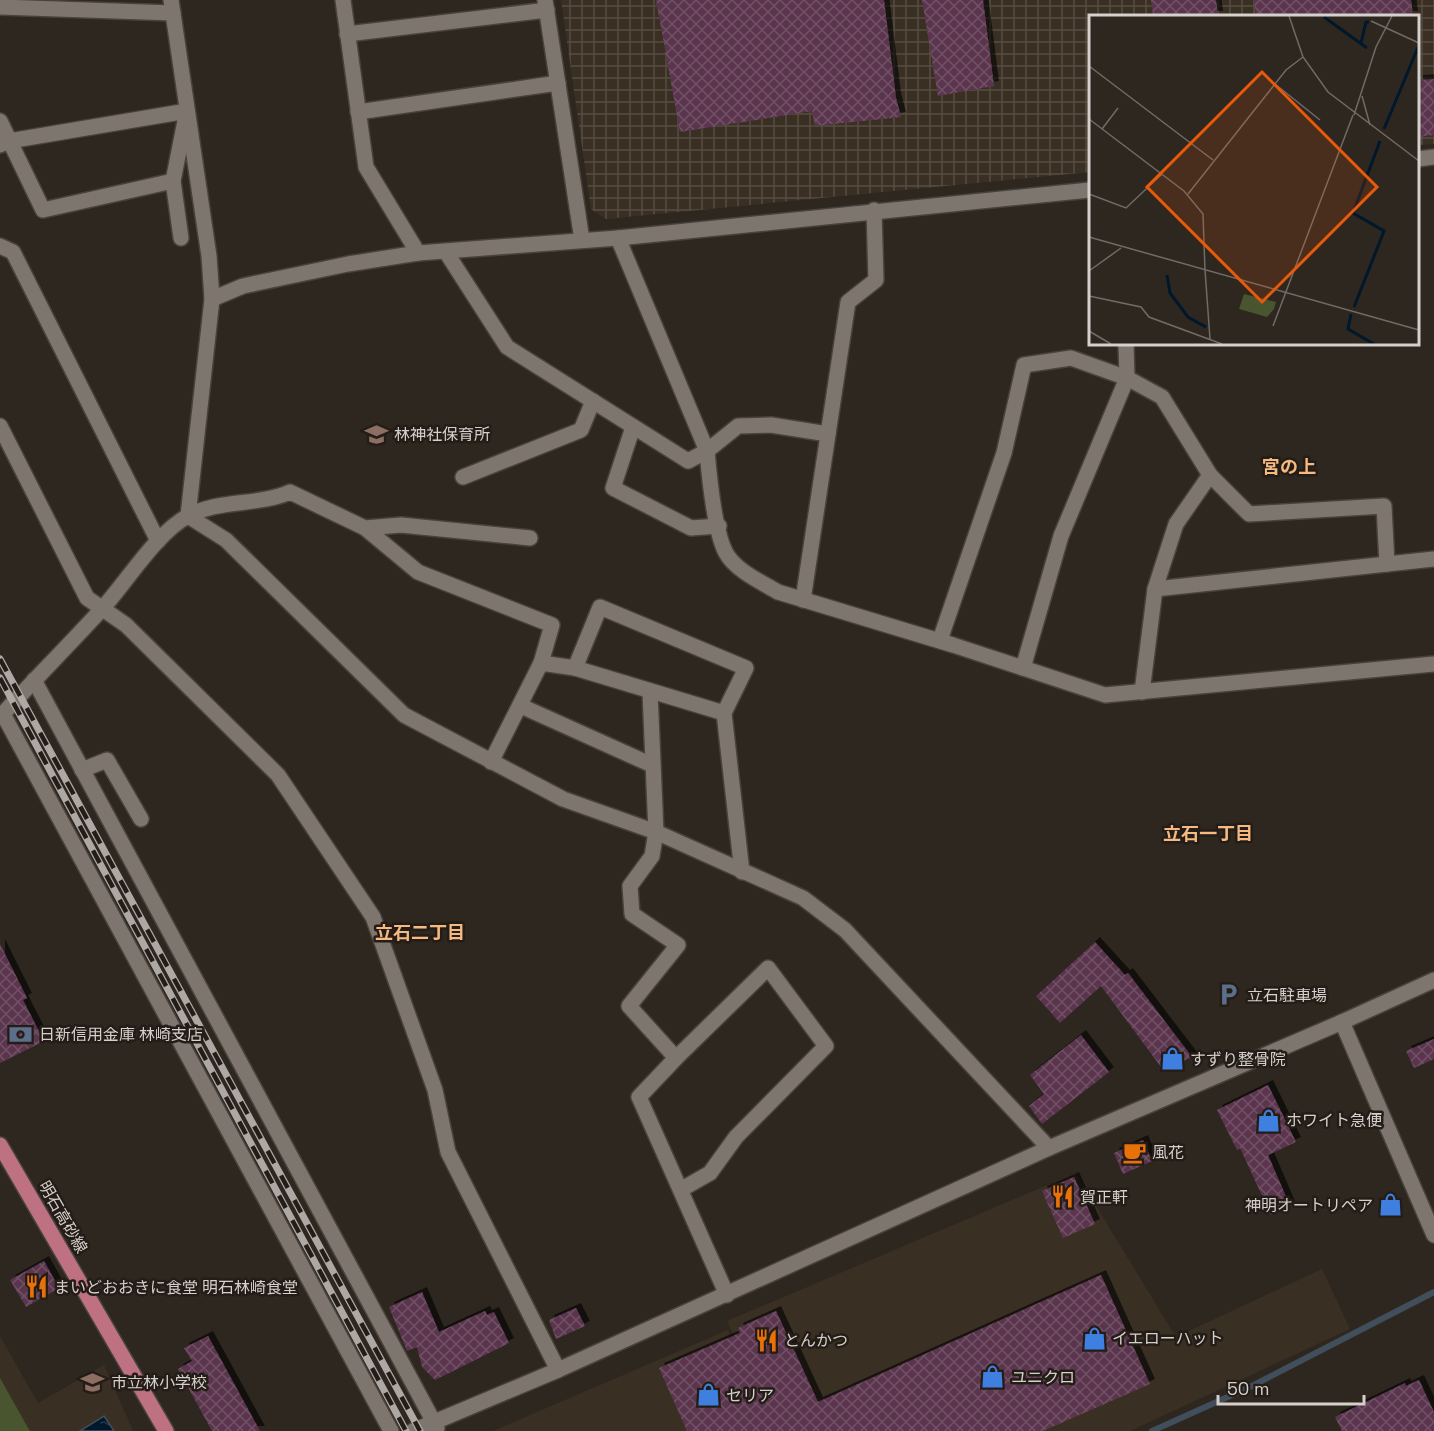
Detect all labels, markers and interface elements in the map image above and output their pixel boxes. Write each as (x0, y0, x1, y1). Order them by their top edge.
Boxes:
inset map (1089, 15, 1419, 345)
school or university icon: 林神社保育所 (363, 421, 389, 447)
place label: 林神社保育所 (394, 424, 490, 445)
district label: 宮の上 (1262, 455, 1316, 478)
district label: 立石一丁目 (1163, 822, 1253, 845)
district label: 立石二丁目 (375, 921, 465, 944)
parking icon: 立石駐車場 (1216, 982, 1242, 1008)
place label: 立石駐車場 (1247, 985, 1327, 1006)
bank icon: 日新信用金庫 林崎支店 (8, 1021, 34, 1047)
place label: 日新信用金庫 林崎支店 (39, 1024, 203, 1045)
shop icon: すずり整骨院 (1159, 1046, 1185, 1072)
place label: すずり整骨院 (1190, 1049, 1286, 1070)
shop icon: ホワイト急便 (1255, 1107, 1281, 1133)
place label: ホワイト急便 (1286, 1110, 1382, 1131)
cafe icon: 風花 (1121, 1139, 1147, 1165)
place label: 風花 (1152, 1142, 1184, 1163)
street label: 明石高砂線 (34, 1177, 92, 1257)
restaurant icon: 賀正軒 (1049, 1184, 1075, 1210)
place label: 賀正軒 (1080, 1187, 1128, 1208)
shop icon: 神明オートリペア (1378, 1192, 1404, 1218)
place label: 神明オートリペア (1245, 1195, 1373, 1216)
restaurant icon: まいどおおきに食堂 明石林崎食堂 (23, 1274, 49, 1300)
place label: まいどおおきに食堂 明石林崎食堂 (54, 1277, 298, 1298)
shop icon: イエローハット (1081, 1325, 1107, 1351)
restaurant icon: とんかつ (753, 1327, 779, 1353)
place label: イエローハット (1112, 1328, 1224, 1349)
place label: とんかつ (784, 1330, 848, 1351)
shop icon: ユニクロ (980, 1364, 1006, 1390)
place label: ユニクロ (1011, 1367, 1075, 1388)
scale bar (1218, 1368, 1364, 1406)
school or university icon: 市立林小学校 (80, 1369, 106, 1395)
place label: 市立林小学校 (111, 1372, 207, 1393)
text: 50 m (1227, 1377, 1269, 1400)
shop icon: セリア (695, 1382, 721, 1408)
place label: セリア (726, 1385, 774, 1406)

